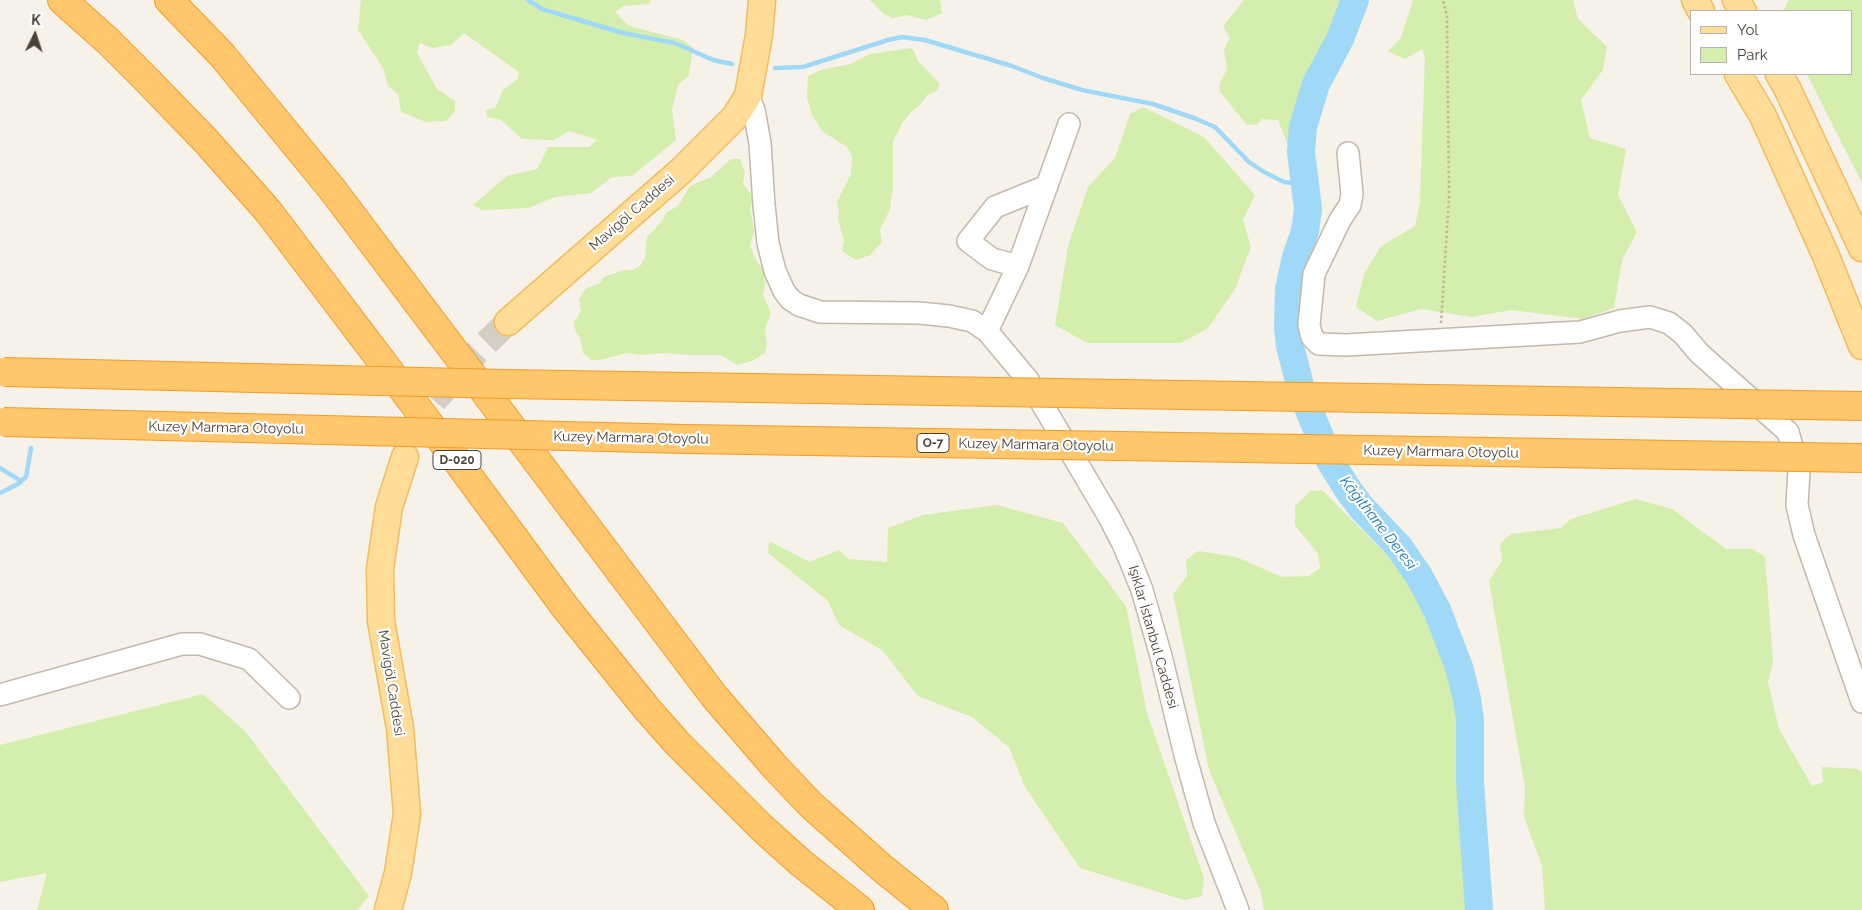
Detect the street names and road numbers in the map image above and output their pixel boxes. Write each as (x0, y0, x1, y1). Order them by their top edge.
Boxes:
street label: Mavigöl Caddesi (586, 172, 678, 254)
street label: Kuzey Marmara Otoyolu (148, 418, 304, 438)
street label: Kuzey Marmara Otoyolu (553, 428, 709, 448)
road number: O-7 (917, 433, 949, 452)
street label: Kuzey Marmara Otoyolu (958, 435, 1114, 455)
street label: Kuzey Marmara Otoyolu (1363, 442, 1519, 462)
road number: D-020 (433, 450, 481, 470)
street label: Işıklar İstanbul Caddesi (1124, 563, 1182, 711)
street label: Mavigöl Caddesi (374, 629, 408, 737)

